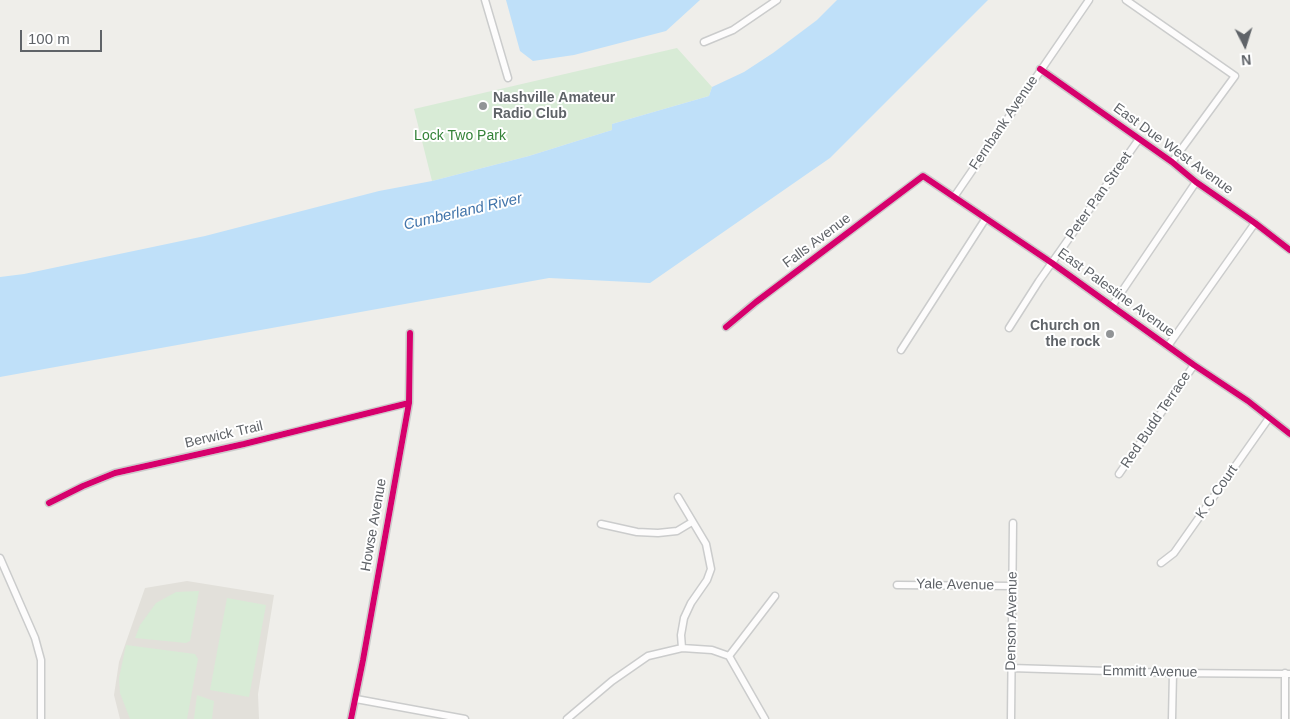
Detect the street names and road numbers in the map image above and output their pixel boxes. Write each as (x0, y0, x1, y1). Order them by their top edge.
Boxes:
street label: Fernbank Avenue (966, 73, 1042, 173)
street label: East Due West Avenue (1110, 100, 1236, 198)
street label: Peter Pan Street (1062, 149, 1136, 243)
street label: Falls Avenue (780, 210, 854, 272)
street label: East Palestine Avenue (1054, 245, 1178, 341)
street label: Red Budd Terrace (1117, 369, 1195, 471)
street label: Berwick Trail (183, 418, 265, 452)
street label: K C Court (1192, 462, 1242, 522)
street label: Howse Avenue (358, 477, 390, 573)
street label: Denson Avenue (1003, 571, 1021, 671)
street label: Yale Avenue (916, 576, 994, 594)
street label: Emmitt Avenue (1103, 663, 1197, 681)

